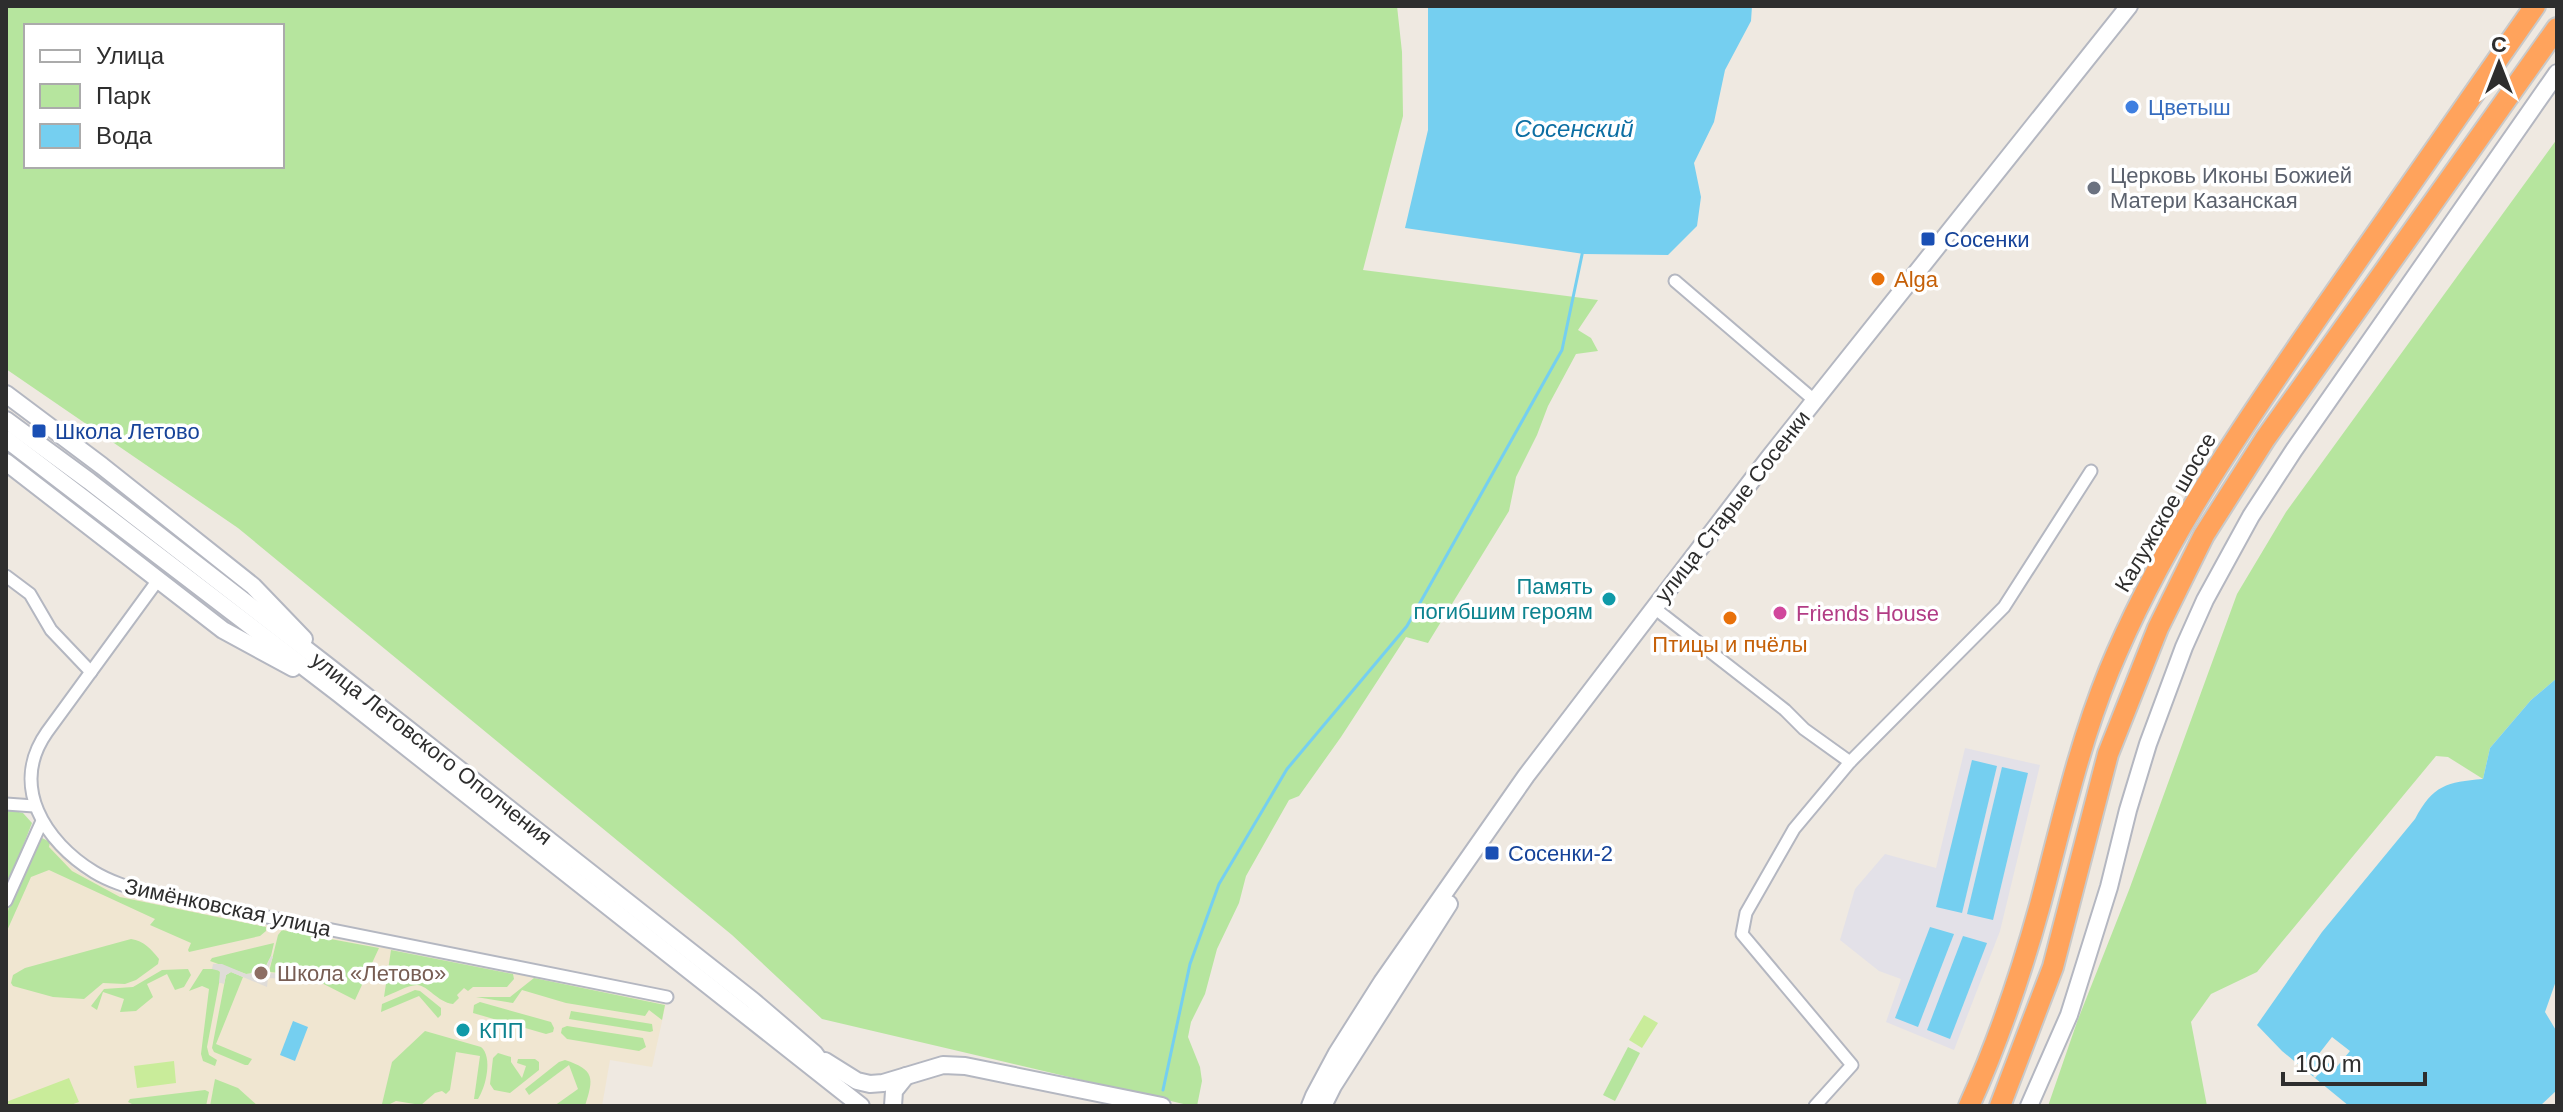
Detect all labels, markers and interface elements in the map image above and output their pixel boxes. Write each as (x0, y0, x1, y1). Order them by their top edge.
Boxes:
legend (24, 24, 284, 168)
north arrow (2459, 24, 2539, 104)
text: С (2491, 32, 2507, 57)
text: Улица (96, 42, 165, 69)
text: Парк (96, 82, 151, 109)
place label: Цветыш (2148, 95, 2231, 120)
marker: Цветыш (2123, 98, 2141, 116)
water label: Сосенский (1514, 115, 1634, 142)
text: Вода (96, 122, 153, 149)
place label: Церковь Иконы Божией Матери Казанская (2110, 163, 2352, 213)
marker: Церковь Иконы Божией Матери Казанская (2085, 179, 2103, 197)
place label: Сосенки (1944, 227, 2029, 252)
marker: Сосенки (1919, 230, 1937, 248)
place label: Alga (1894, 267, 1939, 292)
marker: Alga (1869, 270, 1887, 288)
street label: улица Старые Сосенки (1650, 405, 1815, 607)
place label: Школа Летово (55, 419, 200, 444)
marker: Школа Летово (30, 422, 48, 440)
street label: Калужское шоссе (2110, 428, 2221, 596)
place label: Память погибшим героям (1413, 574, 1593, 624)
marker: Память погибшим героям (1600, 590, 1618, 608)
place label: Friends House (1796, 601, 1939, 626)
marker: Friends House (1771, 604, 1789, 622)
marker: Птицы и пчёлы (1721, 609, 1739, 627)
place label: Птицы и пчёлы (1652, 632, 1808, 657)
street label: улица Летовского Ополчения (306, 647, 557, 850)
place label: Сосенки-2 (1508, 841, 1613, 866)
marker: Сосенки-2 (1483, 844, 1501, 862)
street label: Зимёнковская улица (122, 873, 334, 942)
place label: Школа «Летово» (277, 961, 446, 986)
marker: Школа «Летово» (252, 964, 270, 982)
place label: КПП (479, 1018, 523, 1043)
marker: КПП (454, 1021, 472, 1039)
scale bar (2283, 1036, 2425, 1086)
text: 100 m (2295, 1050, 2362, 1077)

